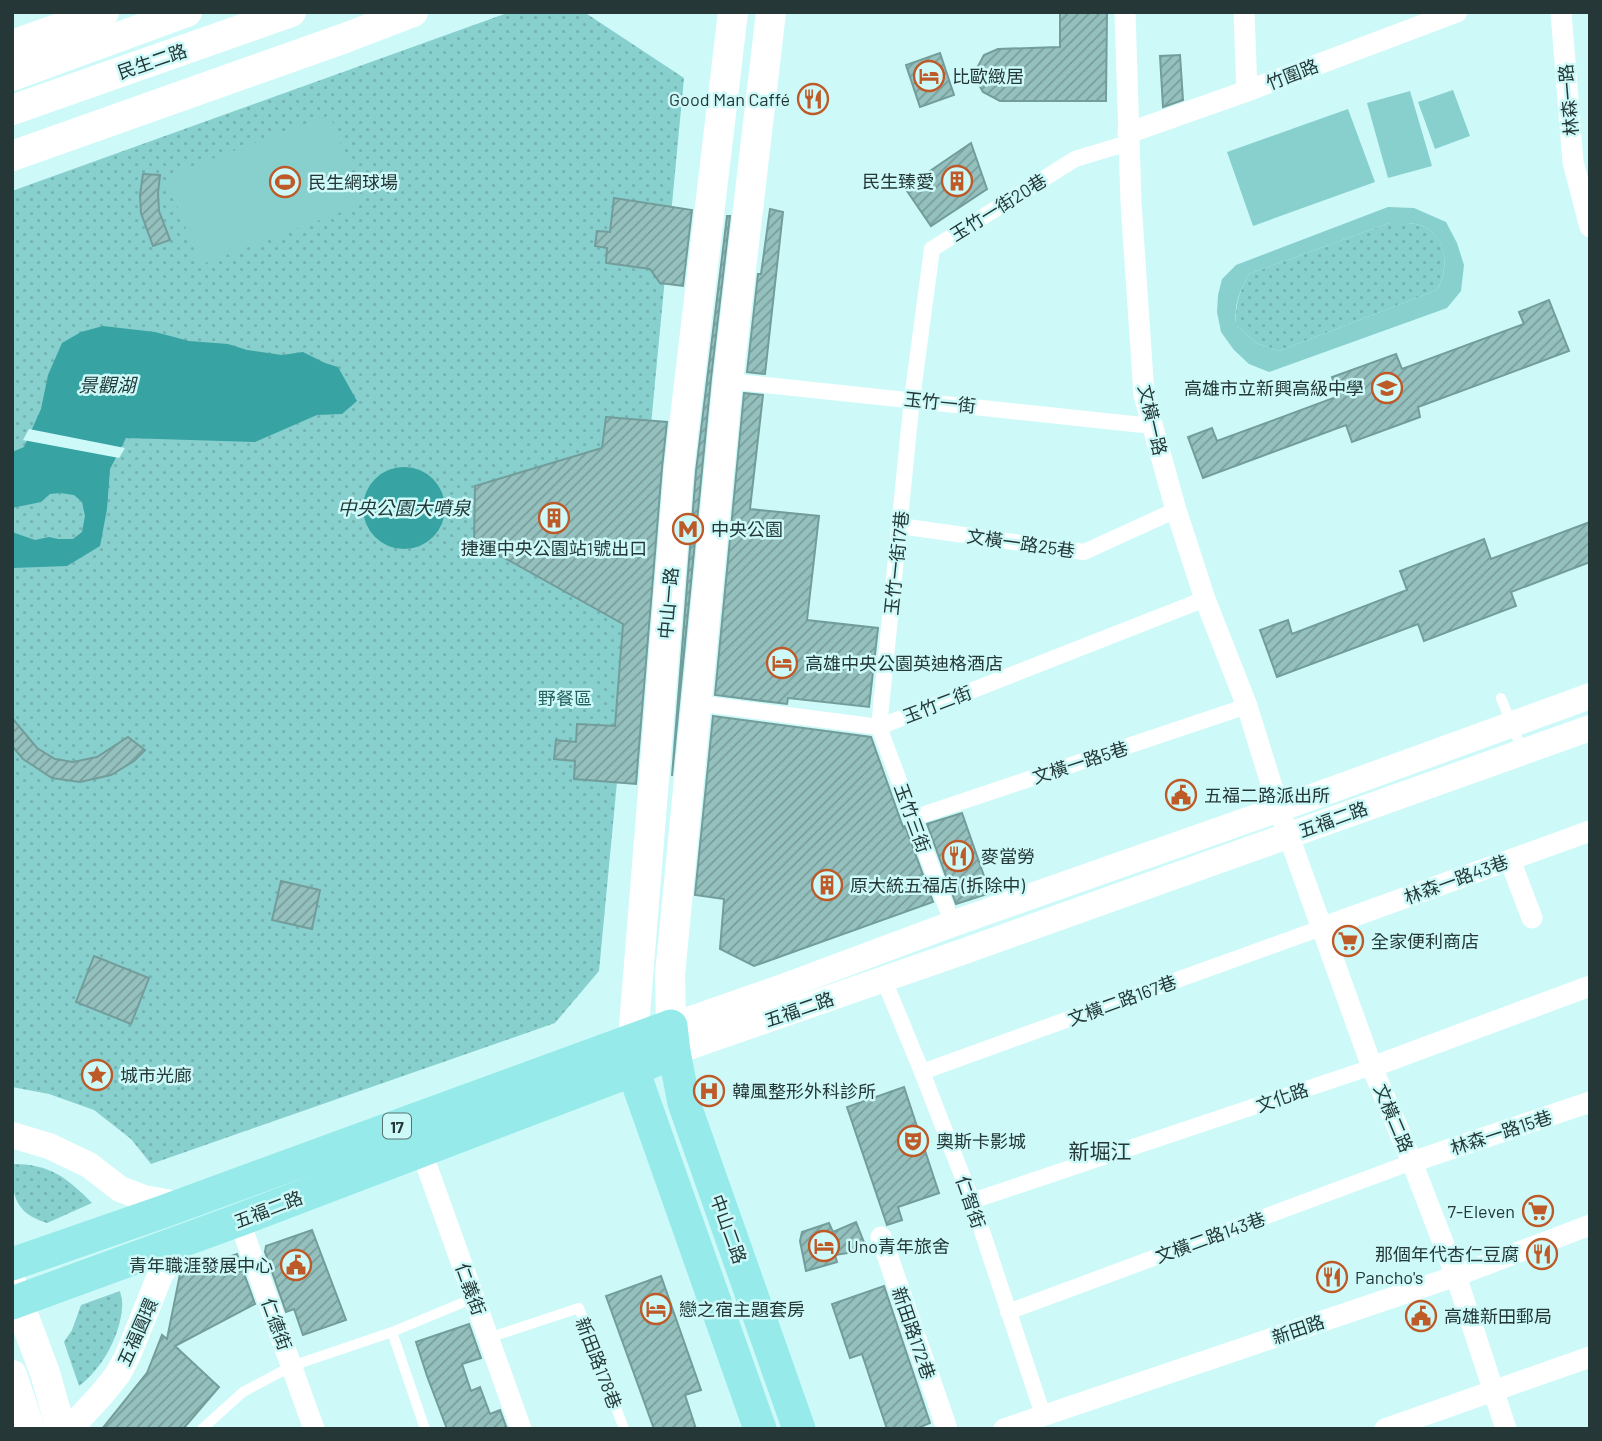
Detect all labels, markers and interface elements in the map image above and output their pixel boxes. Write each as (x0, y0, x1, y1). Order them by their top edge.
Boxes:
street label: 民生二路 (114, 39, 190, 83)
street label: 竹圍路 (1263, 54, 1321, 94)
hotel icon: 比歐緻居 (912, 59, 946, 93)
street label: 林森一路 (1554, 63, 1582, 137)
place label: 比歐緻居 (952, 65, 1024, 87)
restaurant icon: Good Man Caffé (796, 82, 830, 116)
place label: Good Man Caffé (669, 88, 790, 110)
building icon: 民生臻愛 (940, 164, 974, 198)
sports icon: 民生網球場 (268, 165, 302, 199)
street label: 玉竹一街20巷 (946, 169, 1050, 245)
place label: 民生臻愛 (862, 170, 934, 192)
place label: 民生網球場 (308, 171, 398, 193)
school or university icon: 高雄市立新興高級中學 (1370, 371, 1404, 405)
water label: 景觀湖 (78, 373, 138, 396)
place label: 高雄市立新興高級中學 (1184, 377, 1364, 399)
street label: 文橫一路 (1134, 382, 1172, 458)
street label: 玉竹一街 (903, 387, 977, 417)
water label: 中央公園大噴泉 (337, 496, 471, 519)
building icon: 捷運中央公園站1號出口 (537, 501, 571, 535)
street label: 玉竹一街17巷 (880, 510, 912, 616)
metro station icon: 中央公園 (671, 512, 705, 546)
place label: 中央公園 (711, 518, 783, 540)
street label: 文橫一路25巷 (966, 525, 1076, 561)
place label: 捷運中央公園站1號出口 (461, 537, 647, 559)
street label: 中山一路 (654, 566, 682, 640)
hotel icon: 高雄中央公園英迪格酒店 (765, 646, 799, 680)
place label: 高雄中央公園英迪格酒店 (805, 652, 1003, 674)
street label: 玉竹二街 (899, 681, 975, 727)
park label: 野餐區 (538, 687, 592, 709)
street label: 文橫一路5巷 (1029, 736, 1131, 788)
public building icon: 五福二路派出所 (1164, 778, 1198, 812)
street label: 玉竹三街 (890, 780, 936, 856)
place label: 五福二路派出所 (1204, 784, 1330, 806)
street label: 五福二路 (1295, 796, 1371, 842)
restaurant icon: 麥當勞 (941, 839, 975, 873)
place label: 麥當勞 (981, 845, 1035, 867)
street label: 林森一路43巷 (1401, 850, 1511, 908)
building icon: 原大統五福店 (拆除中) (810, 868, 844, 902)
place label: 原大統五福店 (拆除中) (850, 874, 1025, 896)
supermarket icon: 全家便利商店 (1331, 924, 1365, 958)
place label: 全家便利商店 (1371, 930, 1479, 952)
street label: 文橫二路167巷 (1065, 970, 1179, 1030)
street label: 五福二路 (761, 987, 837, 1031)
place icon: 城市光廊 (80, 1058, 114, 1092)
place label: 城市光廊 (120, 1064, 192, 1086)
hospital icon: 韓風整形外科診所 (692, 1074, 726, 1108)
street label: 文化路 (1253, 1078, 1311, 1116)
place label: 韓風整形外科診所 (732, 1080, 876, 1102)
street label: 文橫二路 (1370, 1081, 1418, 1155)
street label: 林森一路15巷 (1447, 1105, 1555, 1159)
road number: 17 (383, 1114, 411, 1138)
theatre icon: 奧斯卡影城 (896, 1124, 930, 1158)
place label: 奧斯卡影城 (936, 1130, 1026, 1152)
district label: 新堀江 (1069, 1138, 1132, 1163)
street label: 仁智街 (952, 1173, 990, 1231)
street label: 五福二路 (230, 1186, 306, 1232)
street label: 中山二路 (706, 1191, 752, 1267)
supermarket icon: 7-Eleven (1521, 1194, 1555, 1228)
place label: 7-Eleven (1447, 1200, 1515, 1222)
street label: 文橫二路143巷 (1152, 1207, 1268, 1267)
hotel icon: Uno青年旅舍 (807, 1229, 841, 1263)
place label: Uno青年旅舍 (847, 1235, 950, 1257)
restaurant icon: 那個年代杏仁豆腐 (1525, 1237, 1559, 1271)
place label: 那個年代杏仁豆腐 (1375, 1243, 1519, 1265)
public building icon: 青年職涯發展中心 (279, 1248, 313, 1282)
place label: 青年職涯發展中心 (129, 1254, 273, 1276)
street label: 仁義街 (451, 1260, 491, 1318)
restaurant icon: Pancho's (1315, 1260, 1349, 1294)
place label: Pancho's (1355, 1266, 1423, 1288)
street label: 新田路172巷 (888, 1284, 940, 1382)
hotel icon: 戀之宿主題套房 (639, 1292, 673, 1326)
street label: 五福圓環 (112, 1295, 162, 1369)
street label: 仁德街 (257, 1295, 297, 1353)
place label: 戀之宿主題套房 (679, 1298, 805, 1320)
public building icon: 高雄新田郵局 (1404, 1299, 1438, 1333)
place label: 高雄新田郵局 (1444, 1305, 1552, 1327)
street label: 新田路 (1269, 1310, 1327, 1348)
street label: 新田路178巷 (571, 1314, 627, 1412)

